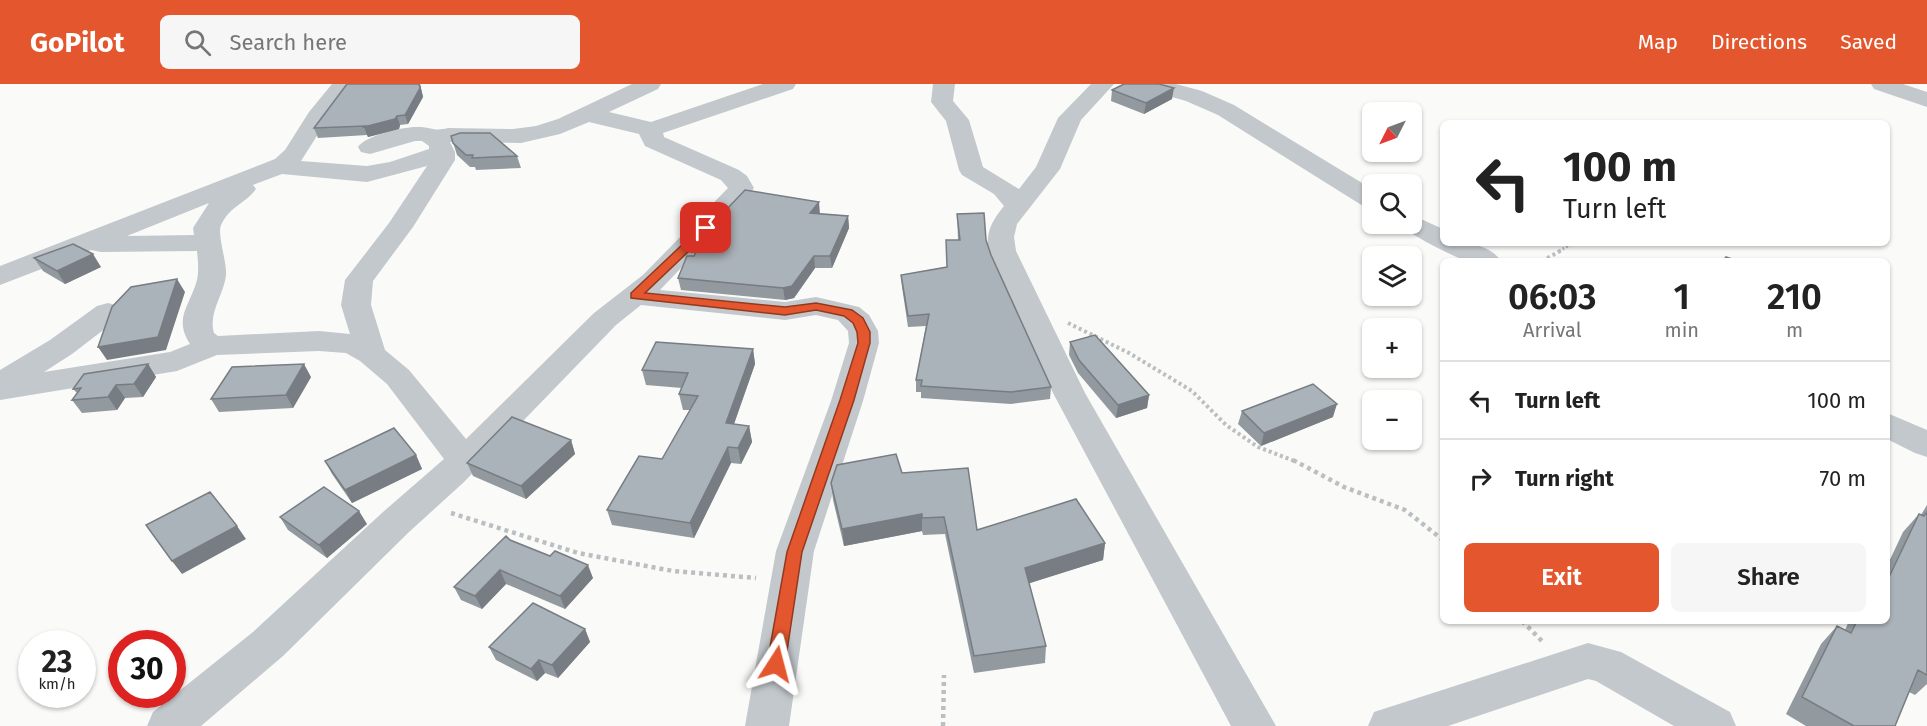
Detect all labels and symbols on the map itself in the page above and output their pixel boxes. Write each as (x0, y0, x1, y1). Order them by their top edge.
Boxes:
north arrow (1362, 102, 1422, 162)
pin (680, 202, 731, 253)
speed limit sign: 30 (108, 630, 186, 708)
position arrow (744, 632, 808, 696)

